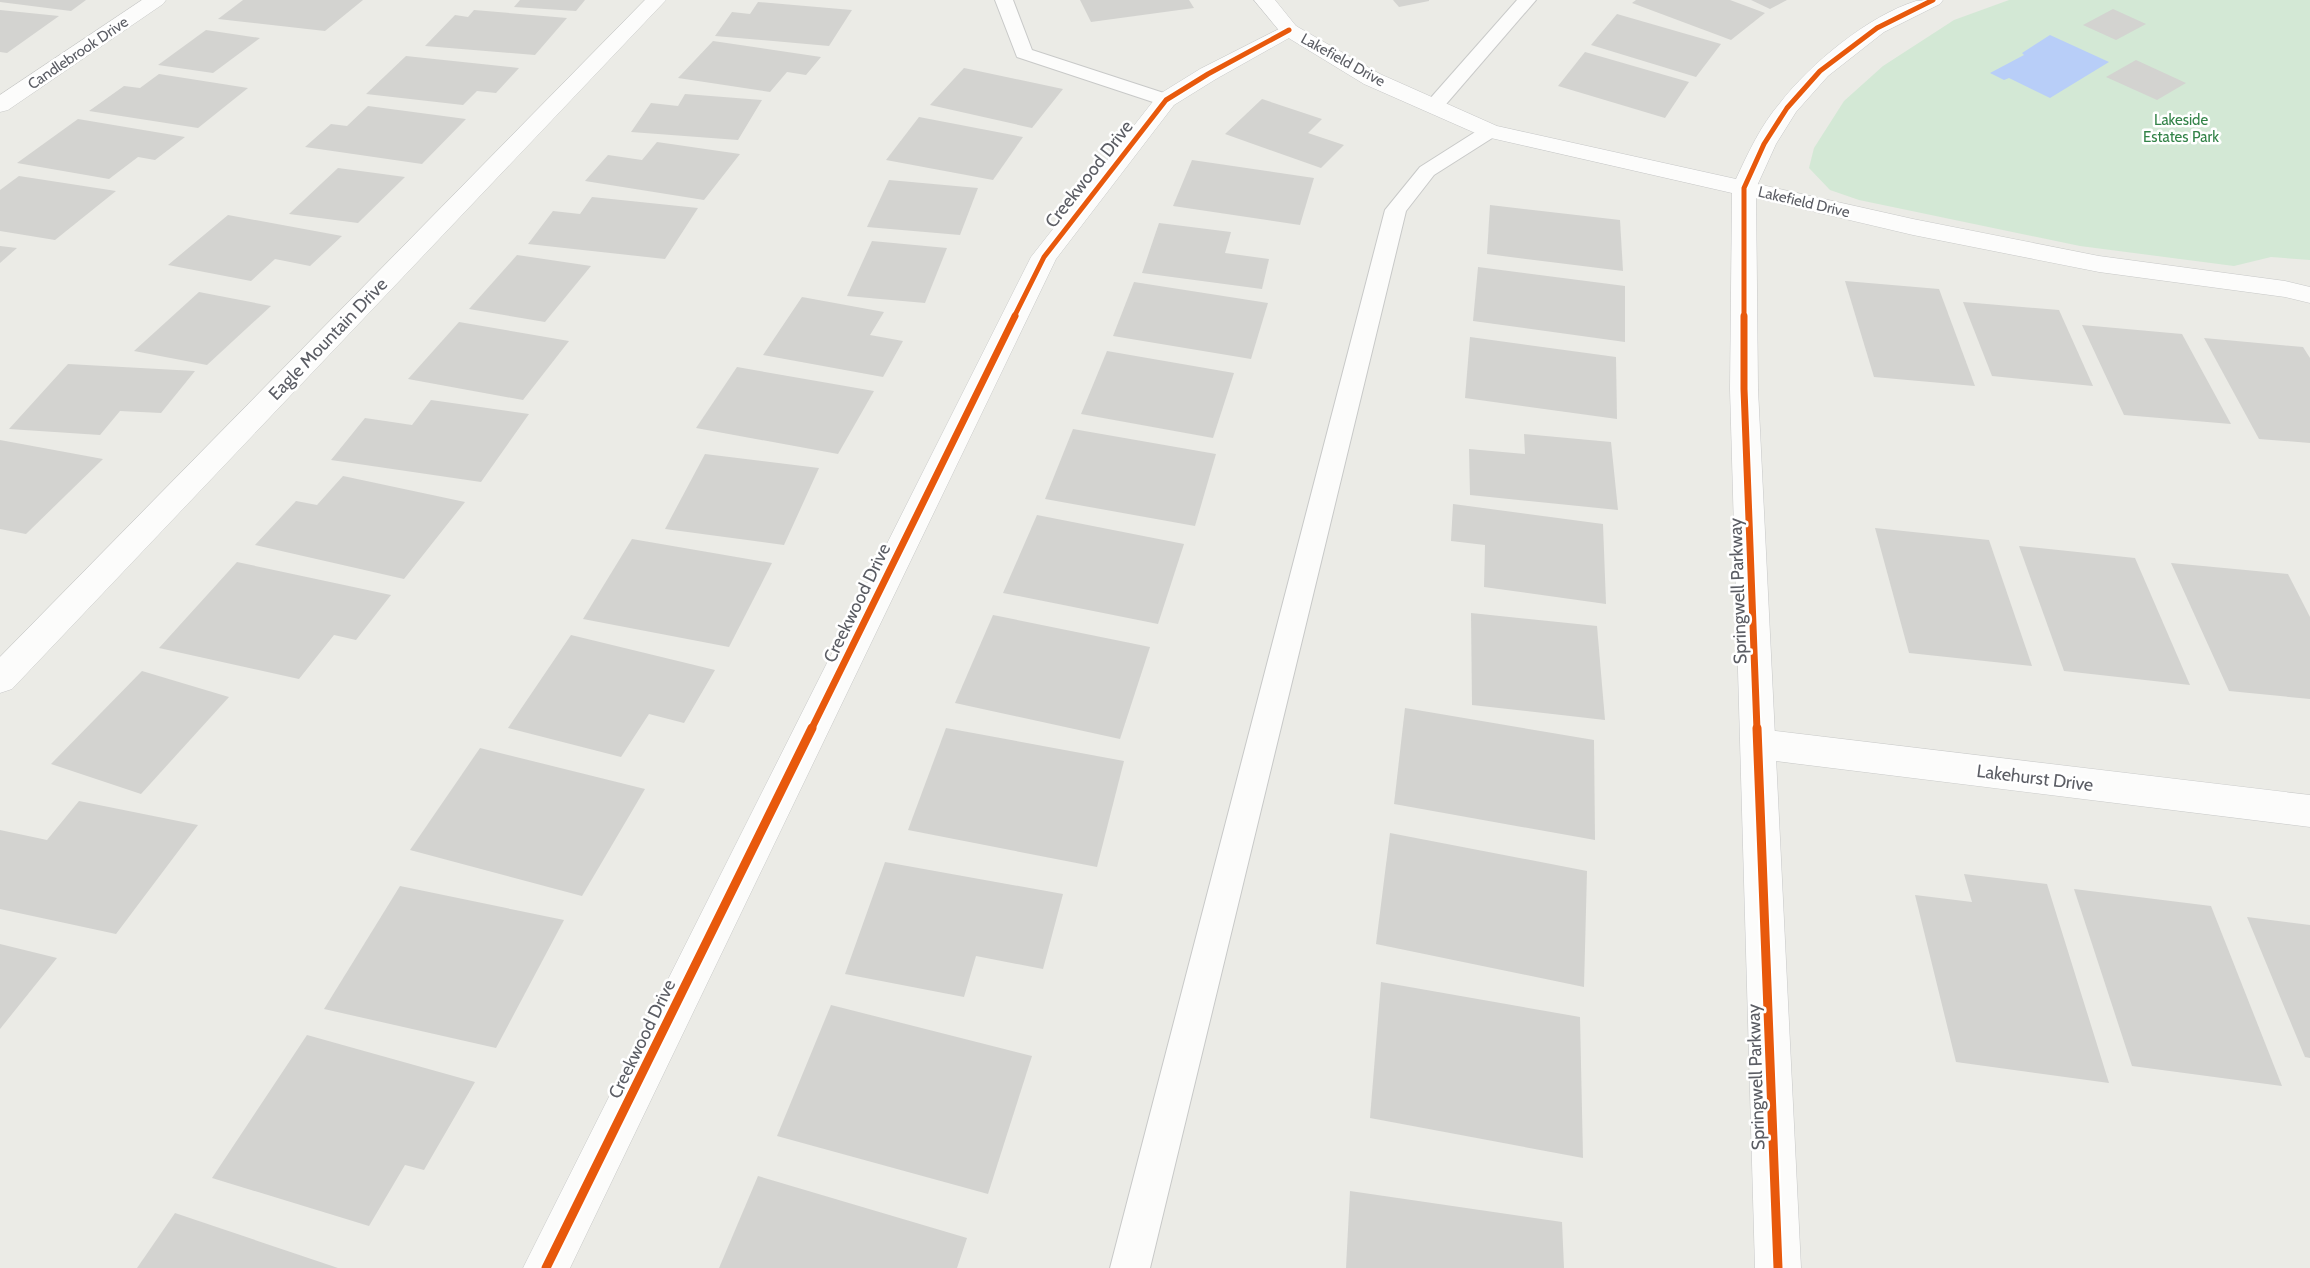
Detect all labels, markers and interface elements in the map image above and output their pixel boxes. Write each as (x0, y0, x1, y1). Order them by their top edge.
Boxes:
street label: Candlebrook Drive (24, 13, 132, 93)
street label: Lakefield Drive (1298, 29, 1388, 91)
park label: Lakeside Estates Park (2143, 111, 2219, 146)
street label: Creekwood Drive (1040, 116, 1138, 232)
street label: Lakefield Drive (1756, 183, 1852, 221)
street label: Eagle Mountain Drive (264, 273, 392, 405)
street label: Springwell Parkway (1724, 517, 1752, 665)
street label: Creekwood Drive (819, 540, 895, 666)
street label: Lakehurst Drive (1975, 760, 2095, 796)
street label: Creekwood Drive (604, 976, 680, 1102)
street label: Springwell Parkway (1742, 1003, 1770, 1151)

